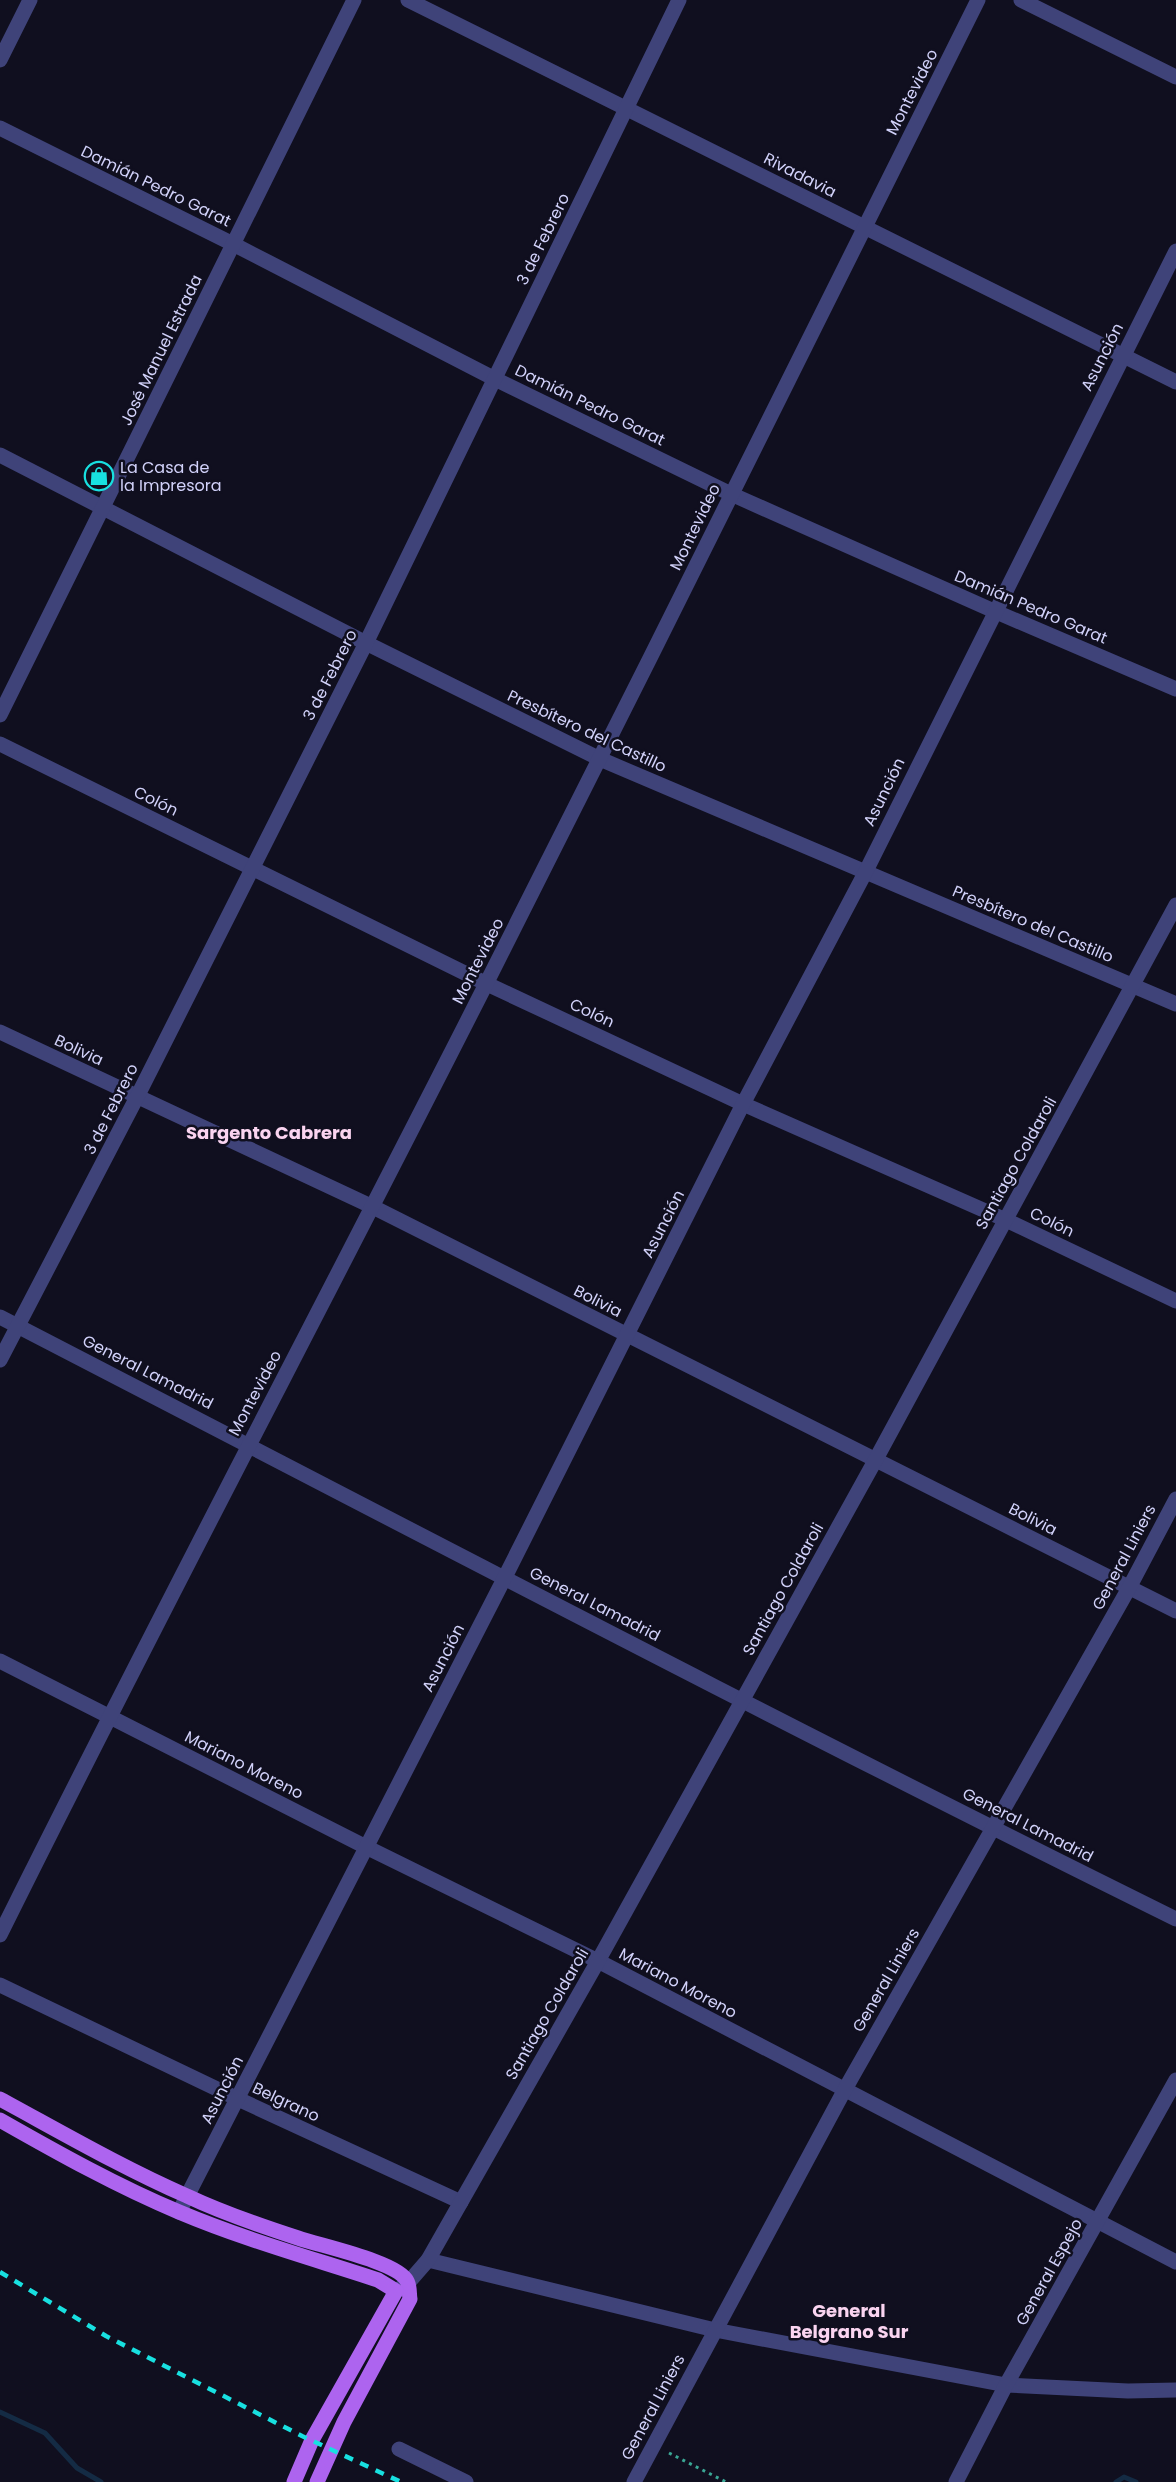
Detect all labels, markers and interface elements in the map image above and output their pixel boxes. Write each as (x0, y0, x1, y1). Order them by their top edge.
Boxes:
street label: Montevideo (880, 45, 944, 139)
street label: Damián Pedro Garat (77, 140, 235, 232)
street label: Rivadavia (760, 147, 840, 203)
street label: 3 de Febrero (511, 189, 575, 289)
street label: José Manuel Estrada (114, 271, 208, 429)
street label: Asunción (1075, 319, 1129, 395)
street label: Damián Pedro Garat (511, 359, 669, 451)
place label: La Casa de la Impresora (120, 456, 222, 497)
shop icon: La Casa de la Impresora (83, 460, 115, 492)
street label: Montevideo (664, 480, 726, 574)
street label: Damián Pedro Garat (951, 564, 1111, 650)
street label: 3 de Febrero (297, 625, 363, 725)
street label: Presbítero del Castillo (504, 684, 670, 778)
street label: Asunción (857, 754, 911, 830)
street label: Colón (130, 780, 182, 822)
street label: Presbítero del Castillo (949, 880, 1117, 968)
street label: Montevideo (446, 914, 510, 1008)
street label: Colón (566, 993, 618, 1033)
street label: Bolivia (51, 1029, 107, 1071)
street label: 3 de Febrero (78, 1059, 144, 1159)
street label: Santiago Coldaroli (970, 1092, 1062, 1234)
district label: Sargento Cabrera (186, 1120, 352, 1145)
street label: Asunción (636, 1186, 690, 1262)
street label: Colón (1026, 1201, 1078, 1243)
street label: Bolivia (570, 1279, 626, 1323)
street label: General Lamadrid (79, 1329, 217, 1415)
street label: Montevideo (223, 1346, 287, 1440)
street label: Bolivia (1005, 1497, 1061, 1541)
street label: General Liniers (1086, 1500, 1162, 1614)
street label: Santiago Coldaroli (737, 1518, 829, 1660)
street label: General Lamadrid (526, 1561, 664, 1647)
street label: Asunción (416, 1620, 470, 1696)
street label: Mariano Moreno (181, 1725, 307, 1805)
street label: General Lamadrid (959, 1782, 1097, 1868)
street label: General Liniers (847, 1924, 925, 2036)
street label: Mariano Moreno (615, 1942, 741, 2024)
street label: Santiago Coldaroli (500, 1944, 594, 2084)
street label: Asunción (195, 2052, 249, 2128)
street label: Belgrano (249, 2076, 323, 2128)
street label: General Espejo (1010, 2214, 1088, 2330)
district label: General Belgrano Sur (790, 2298, 909, 2344)
street label: General Liniers (615, 2350, 691, 2464)

